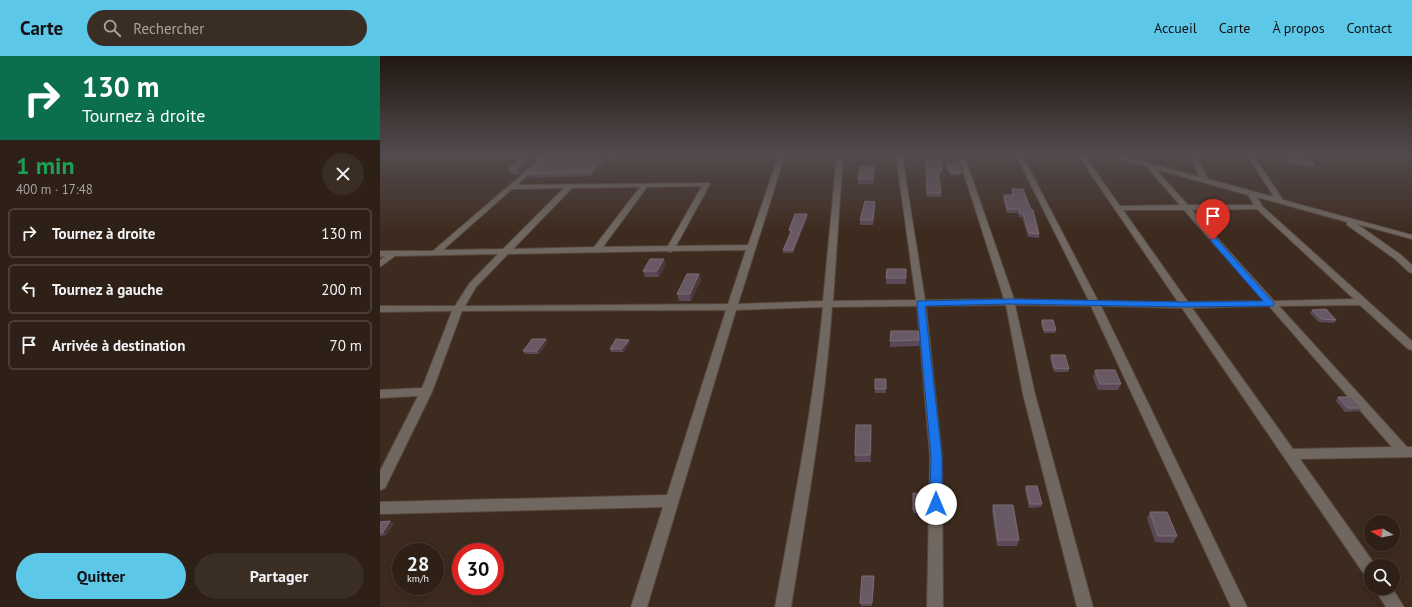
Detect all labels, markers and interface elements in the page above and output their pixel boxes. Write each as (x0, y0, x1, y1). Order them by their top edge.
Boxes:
search box (87, 10, 367, 46)
text: Carte (20, 16, 63, 40)
icon: search (101, 17, 123, 39)
text: Rechercher (133, 19, 204, 38)
text: Accueil (1154, 19, 1197, 37)
text: Carte (1219, 19, 1250, 37)
text: À propos (1272, 19, 1325, 37)
text: Contact (1347, 19, 1392, 37)
text: 130 m (82, 68, 159, 105)
icon: right (16, 72, 68, 124)
text: Tournez à droite (82, 104, 205, 127)
text: 1 min (16, 150, 75, 181)
button: close (322, 153, 364, 195)
text: 400 m · 17:48 (16, 181, 93, 198)
pin (1196, 199, 1230, 240)
icon: arrive (1202, 205, 1224, 227)
icon: right (18, 222, 40, 244)
text: Tournez à droite (52, 224, 155, 243)
text: 130 m (321, 224, 362, 243)
icon: left (18, 278, 40, 300)
text: Tournez à gauche (52, 280, 163, 299)
text: 200 m (321, 280, 362, 299)
icon: arrive (18, 334, 40, 356)
text: Arrivée à destination (52, 336, 185, 355)
text: 70 m (329, 336, 362, 355)
position arrow (915, 483, 957, 525)
north arrow (1364, 515, 1400, 551)
map controls (1364, 515, 1400, 595)
speed limit sign: 30 (452, 543, 504, 595)
text: 28 (407, 551, 429, 577)
button: Quitter (16, 553, 186, 599)
button: Partager (194, 553, 364, 599)
button: search (1364, 559, 1400, 595)
text: km/h (407, 572, 429, 585)

